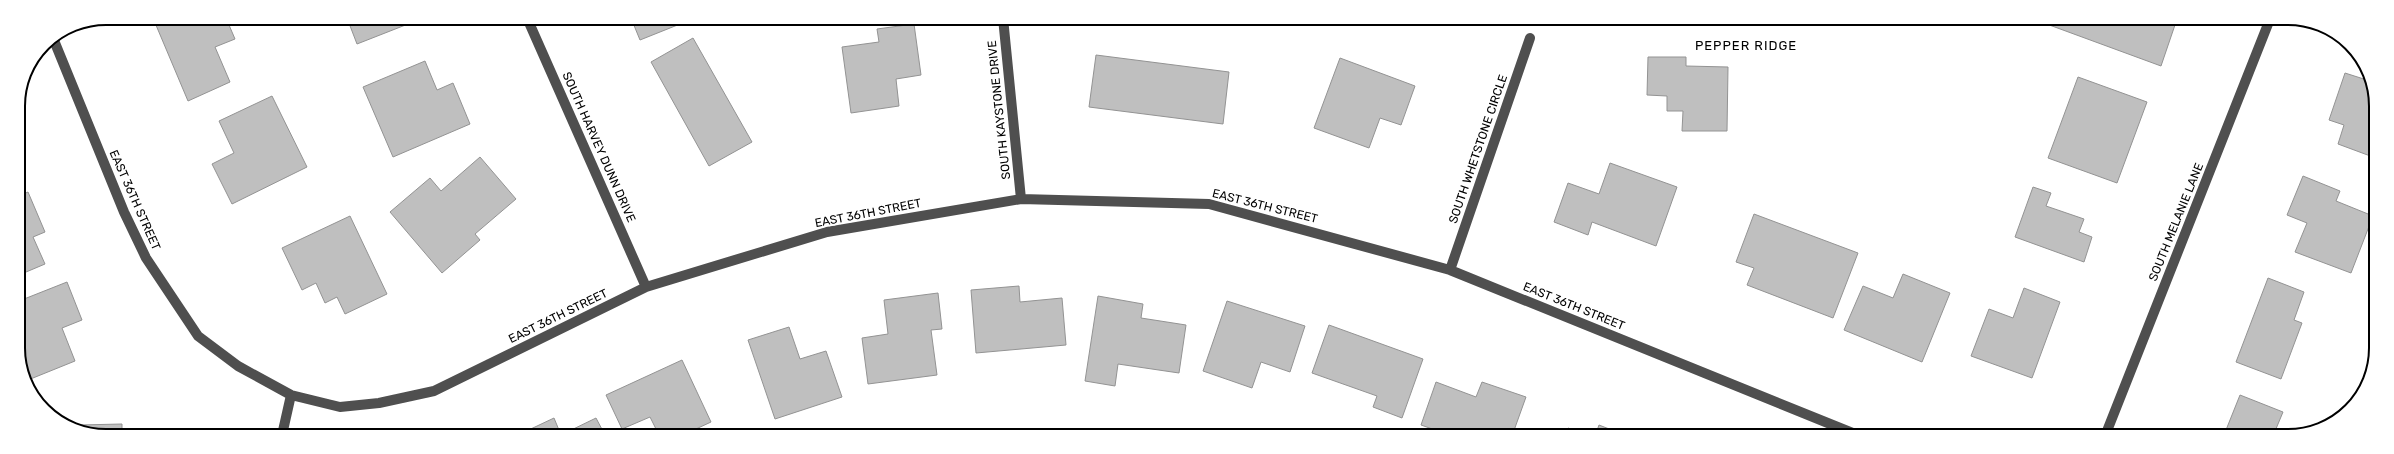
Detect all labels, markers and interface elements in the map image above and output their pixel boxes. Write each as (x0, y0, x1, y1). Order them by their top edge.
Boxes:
district label: PEPPER RIDGE (1695, 38, 1797, 53)
street label: SOUTH KAYSTONE DRIVE (985, 40, 1013, 180)
street label: SOUTH HARVEY DUNN DRIVE (559, 70, 639, 224)
street label: SOUTH WHETSTONE CIRCLE (1446, 73, 1510, 225)
street label: EAST 36TH STREET (107, 148, 163, 252)
street label: SOUTH MELANIE LANE (2146, 161, 2206, 283)
street label: EAST 36TH STREET (1211, 186, 1319, 226)
street label: EAST 36TH STREET (814, 196, 923, 230)
street label: EAST 36TH STREET (1521, 279, 1627, 333)
street label: EAST 36TH STREET (506, 286, 610, 346)

